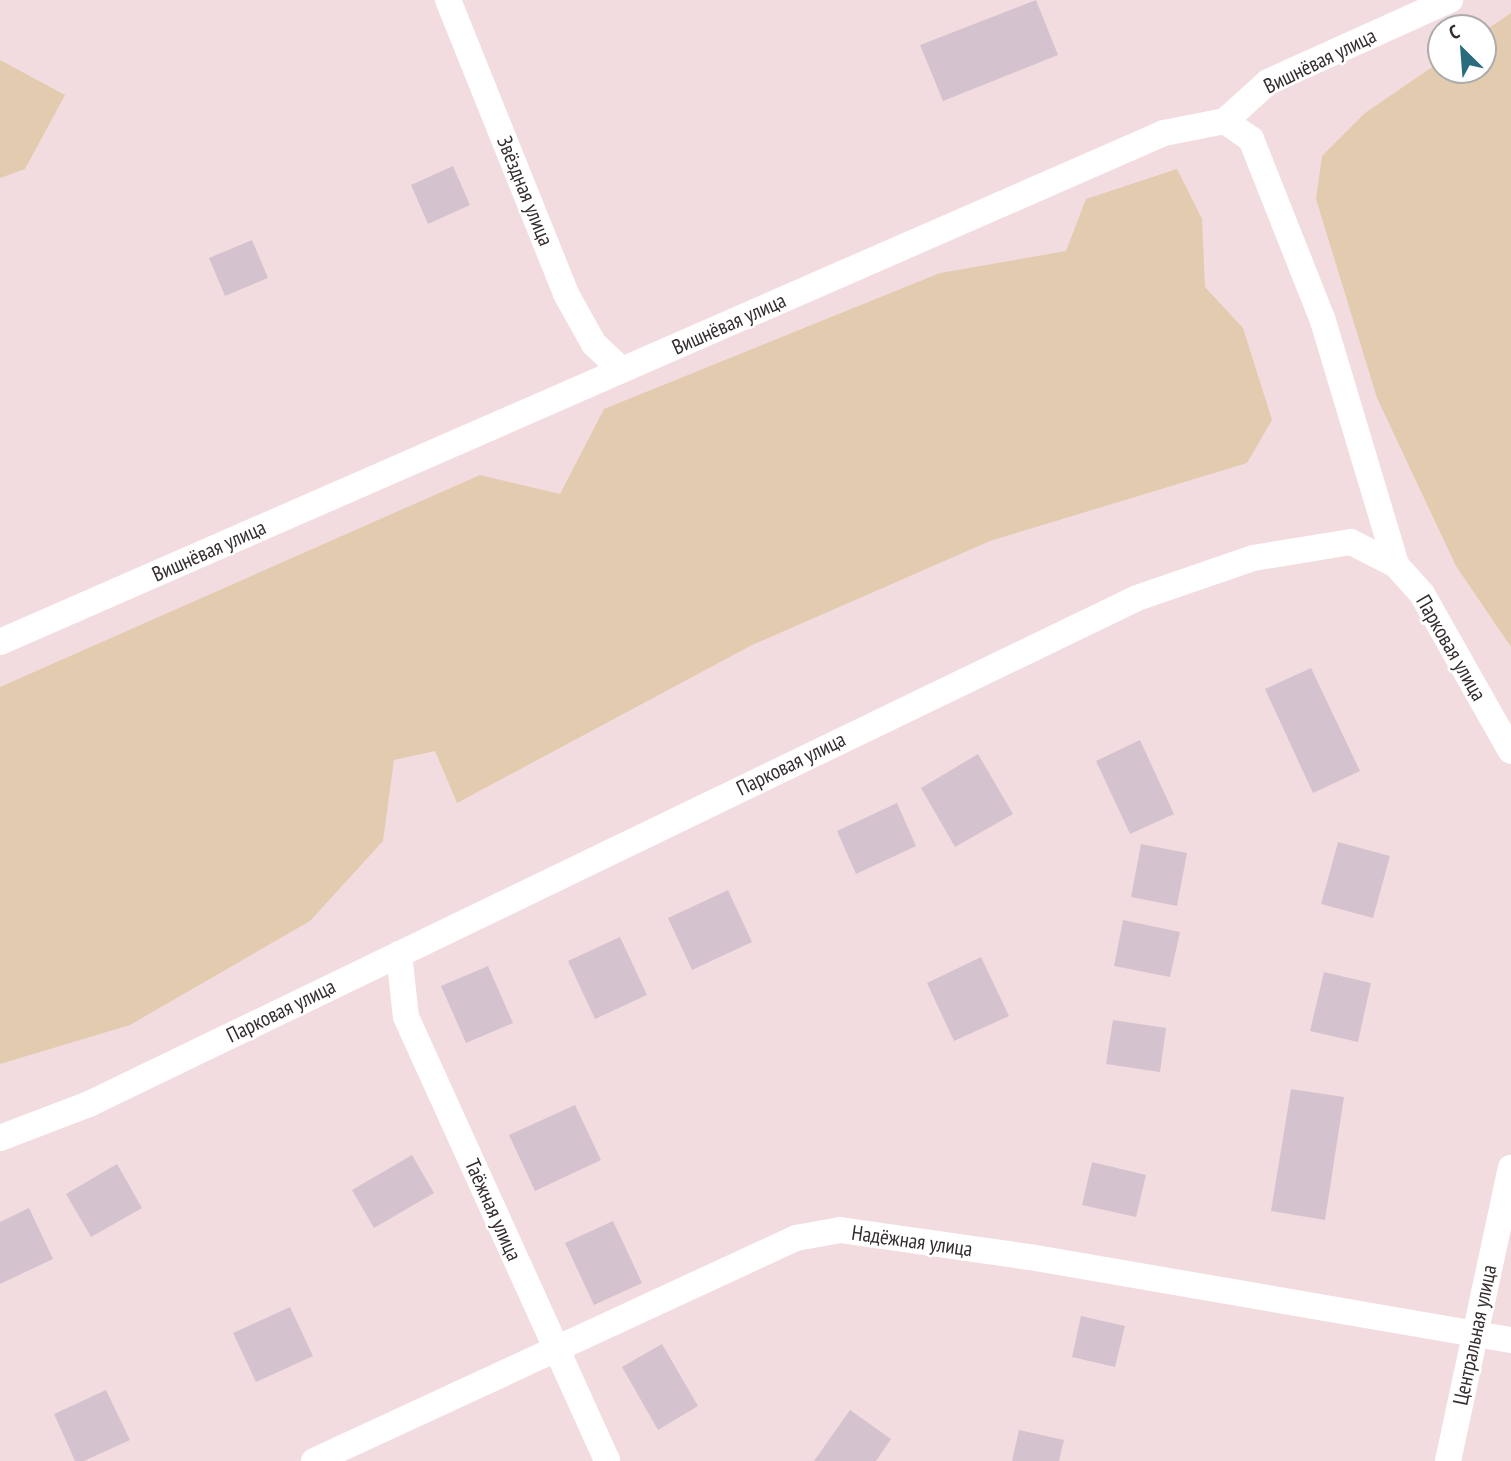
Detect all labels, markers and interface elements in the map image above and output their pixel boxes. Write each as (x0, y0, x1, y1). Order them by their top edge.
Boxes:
north arrow (1427, 14, 1497, 84)
text: С (1445, 19, 1463, 44)
street label: Вишнёвая улица (1260, 23, 1380, 99)
street label: Звёздная улица (492, 133, 558, 249)
street label: Вишнёвая улица (668, 288, 790, 360)
street label: Вишнёвая улица (148, 515, 270, 587)
street label: Парковая улица (1411, 591, 1491, 705)
street label: Парковая улица (732, 727, 850, 801)
street label: Парковая улица (222, 974, 340, 1048)
street label: Таёжная улица (459, 1155, 527, 1265)
street label: Надёжная улица (850, 1220, 974, 1262)
street label: Центральная улица (1448, 1262, 1502, 1408)

